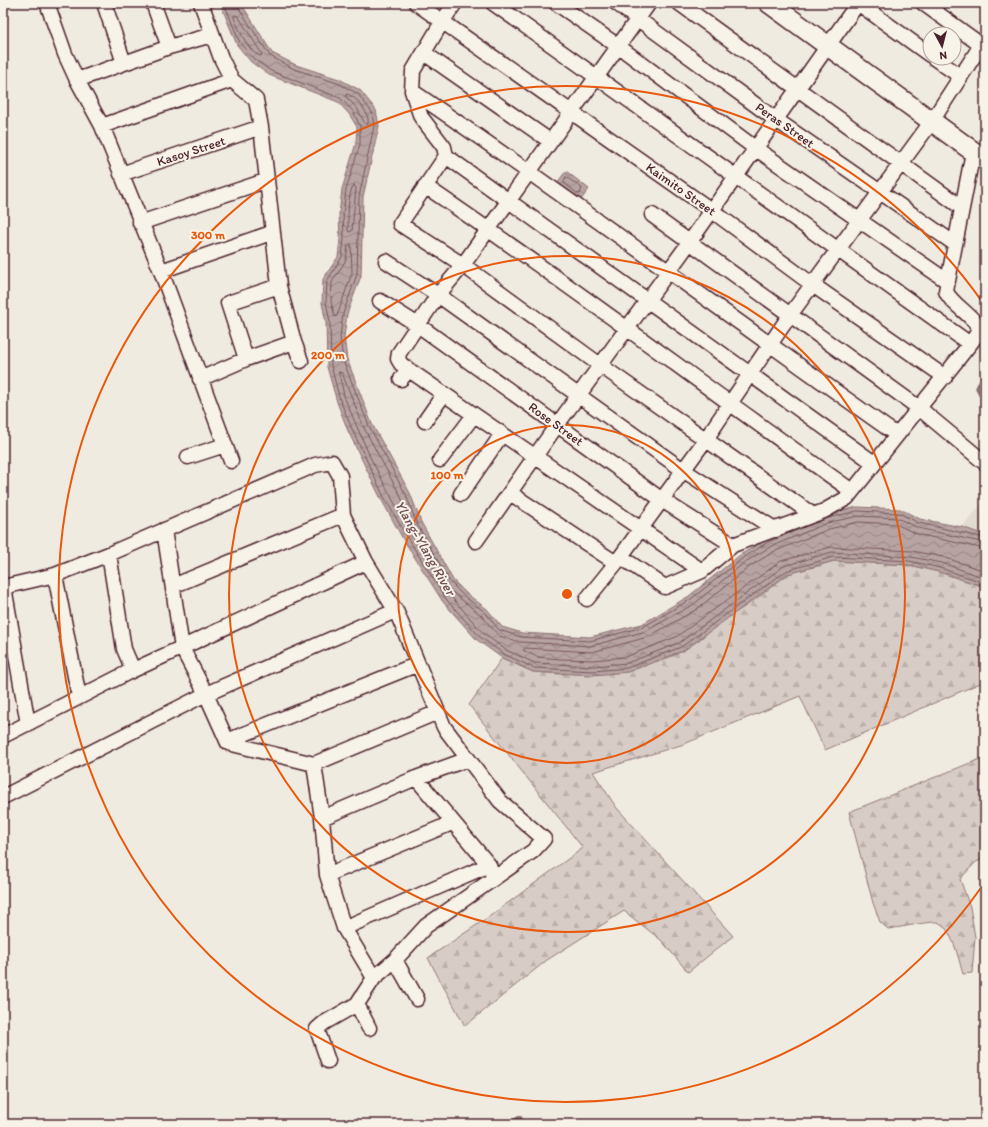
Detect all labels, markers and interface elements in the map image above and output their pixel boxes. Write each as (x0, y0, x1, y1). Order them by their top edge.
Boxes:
north arrow (922, 26, 962, 66)
text: N (939, 49, 948, 62)
street label: Peras Street (753, 99, 817, 151)
street label: Kasoy Street (155, 133, 227, 169)
street label: Kaimito Street (643, 159, 719, 219)
text: 300 m (191, 228, 226, 242)
text: 200 m (311, 348, 346, 362)
street label: Rose Street (526, 399, 586, 449)
text: 100 m (430, 468, 464, 482)
water label: Ylang-Ylang River (391, 498, 460, 600)
centre of rings (560, 587, 574, 601)

